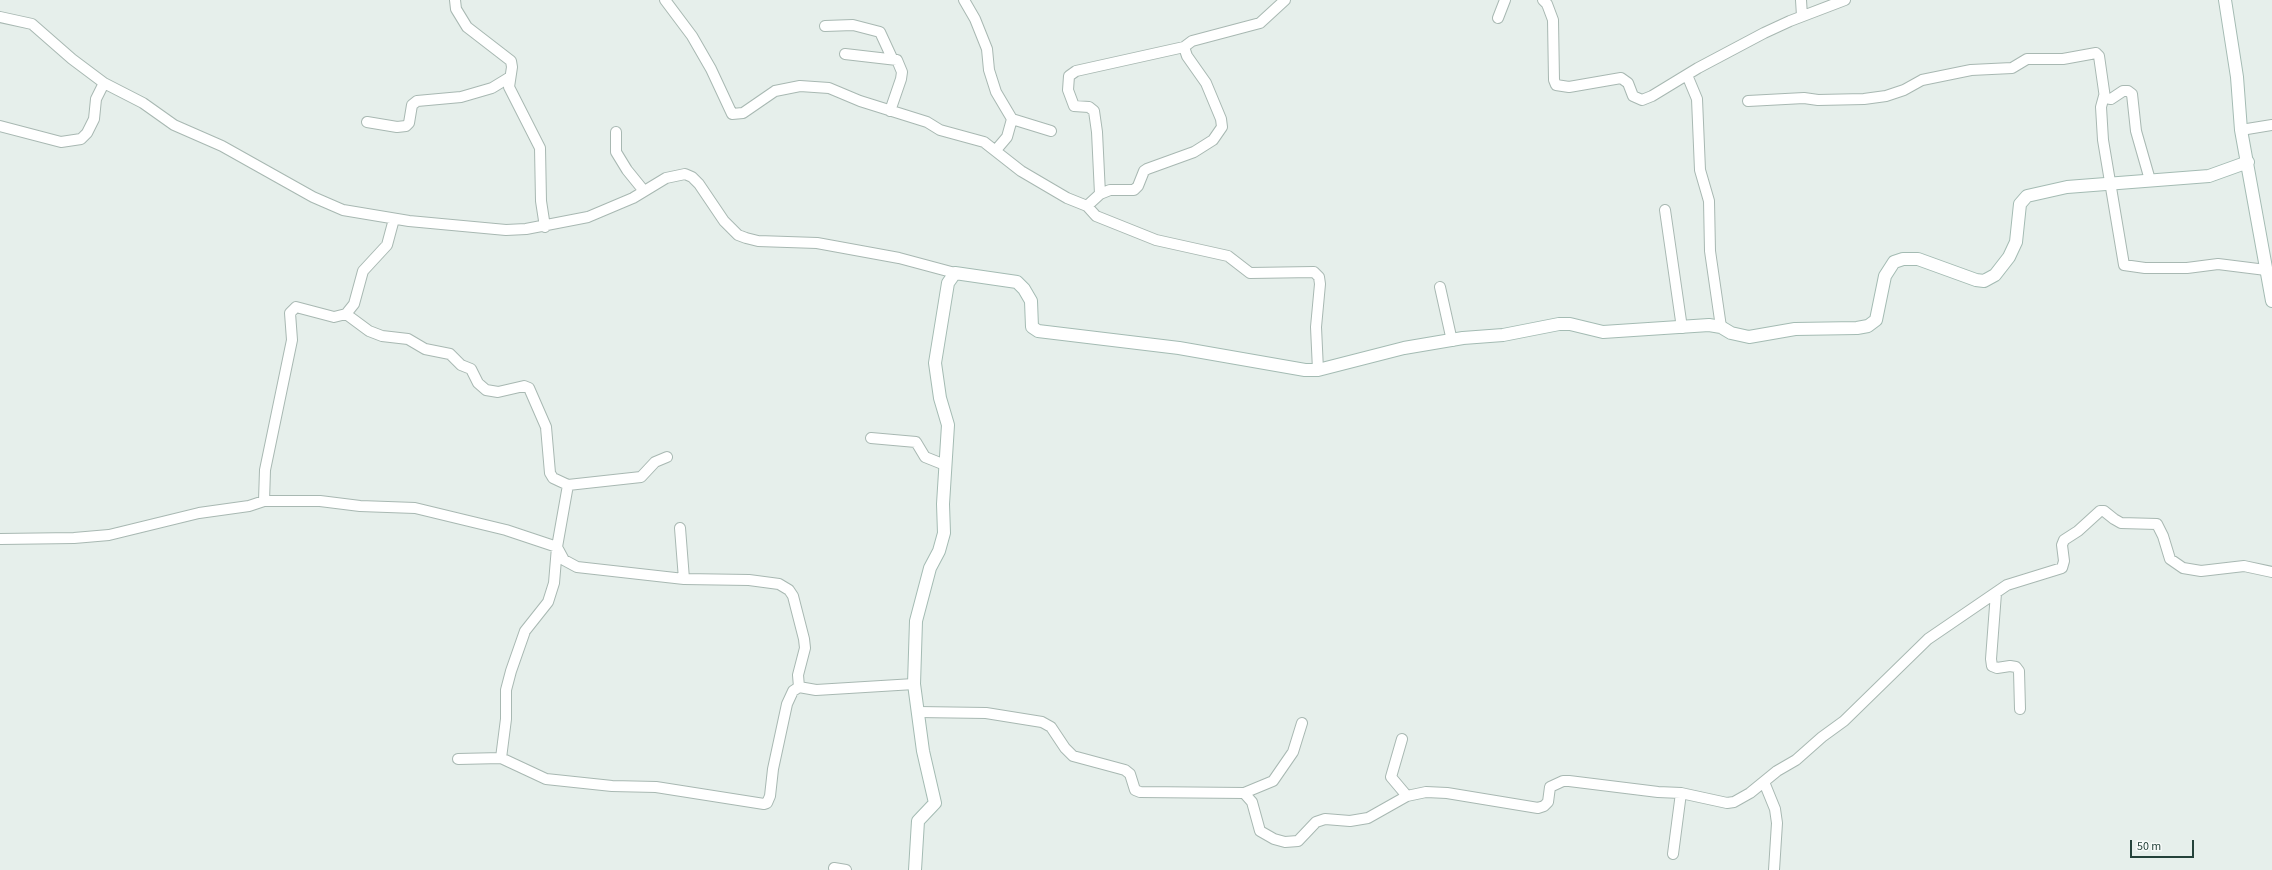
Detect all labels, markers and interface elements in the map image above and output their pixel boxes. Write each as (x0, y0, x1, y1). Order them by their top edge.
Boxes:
scale bar (2132, 832, 2196, 858)
text: 50 m (2137, 838, 2161, 855)

